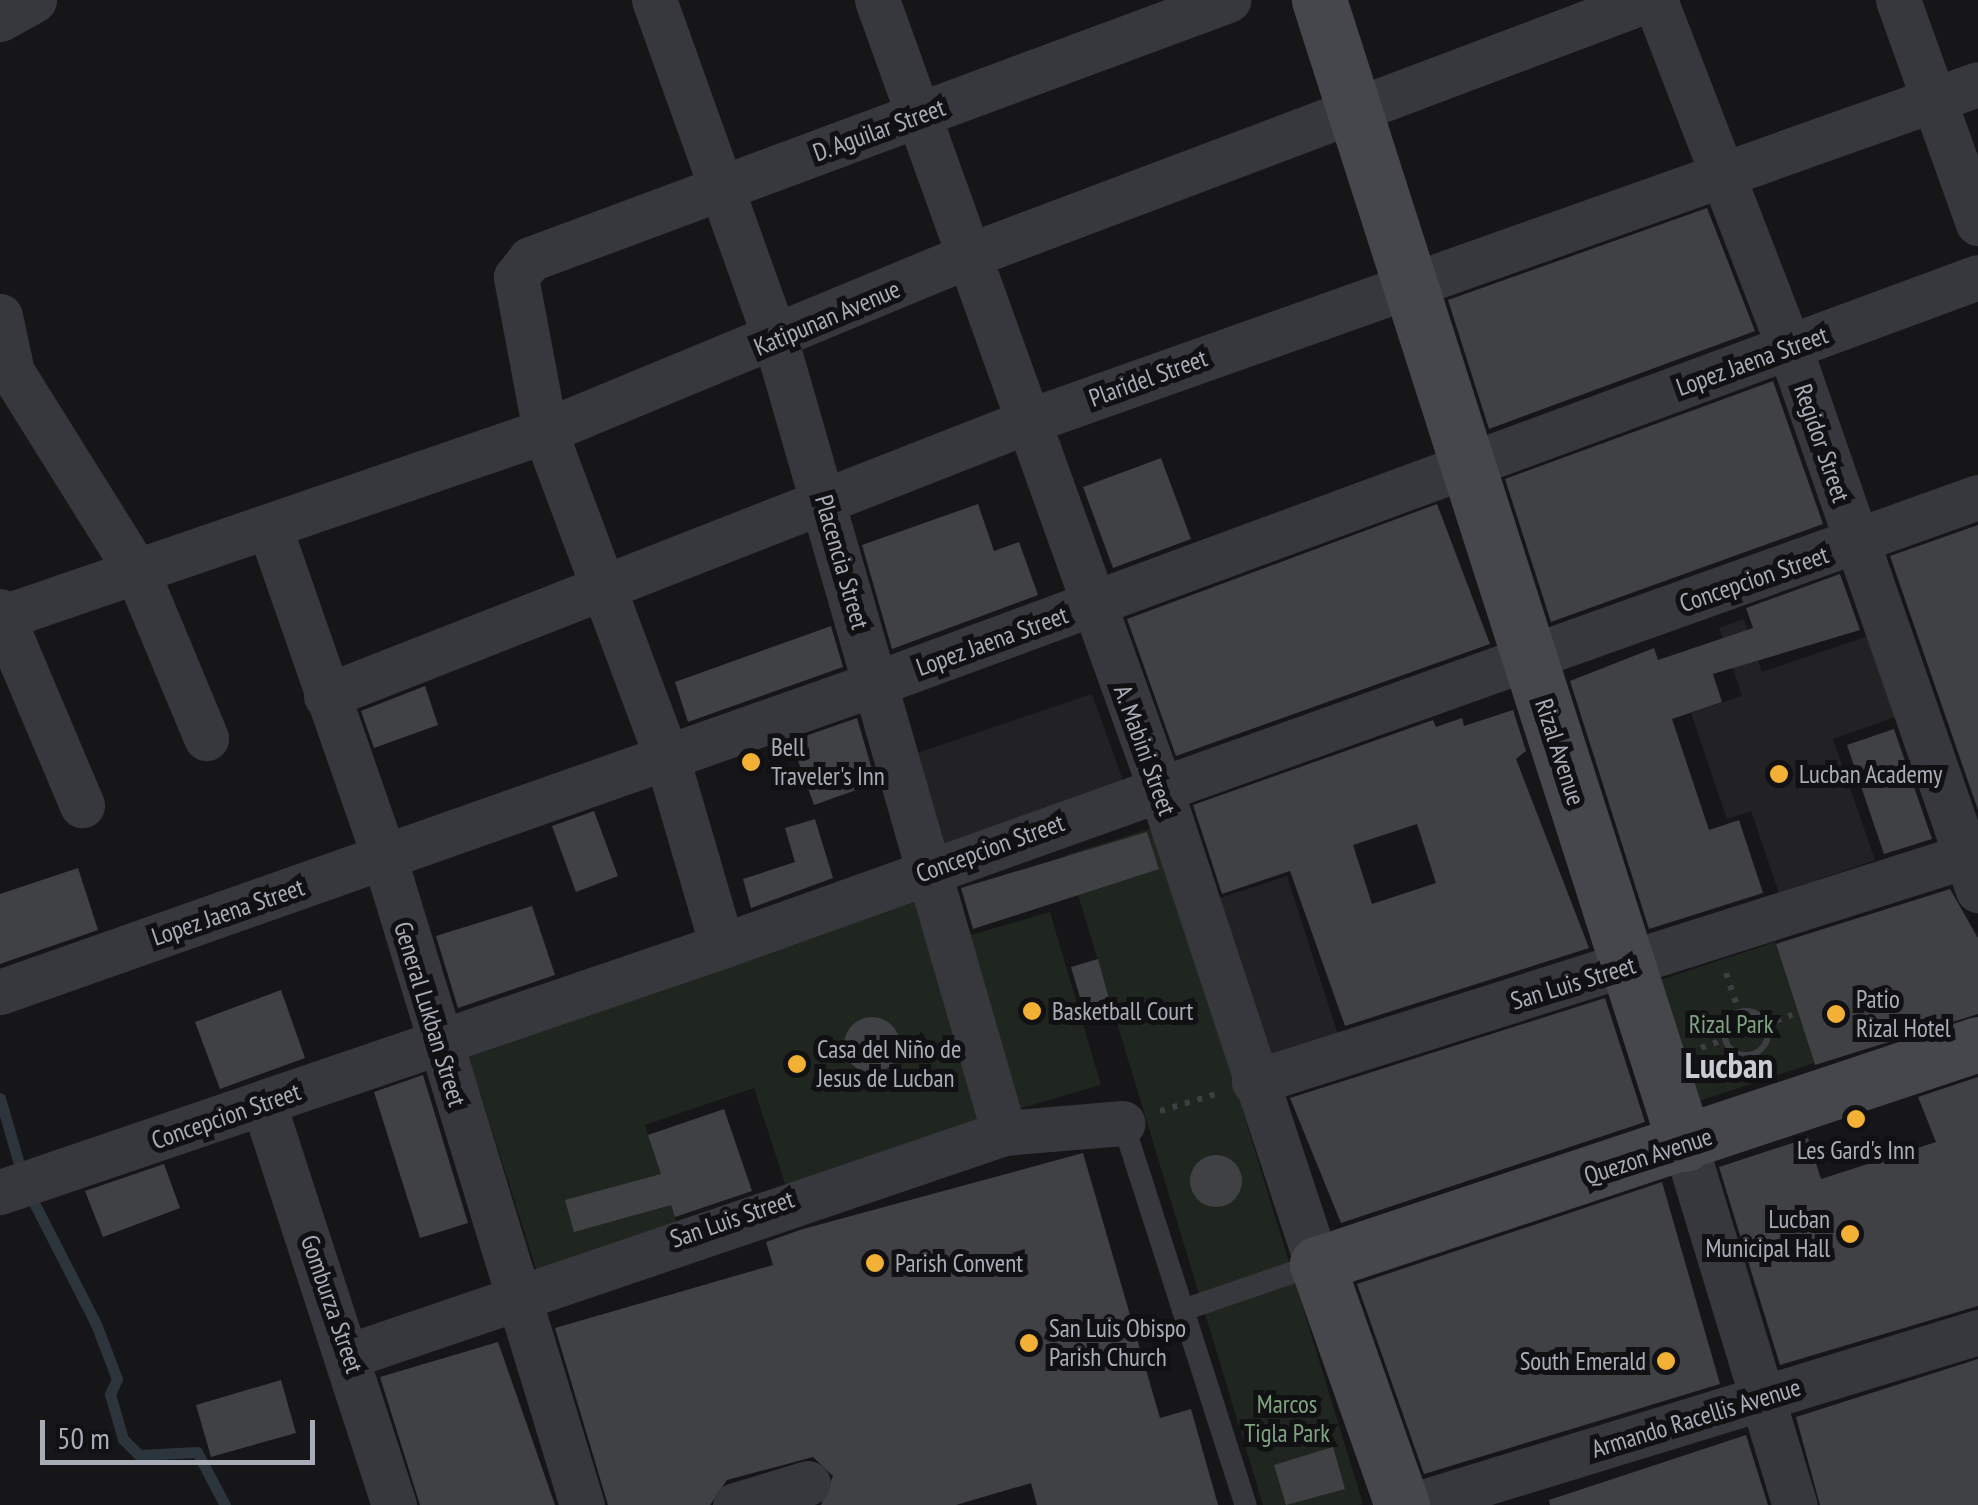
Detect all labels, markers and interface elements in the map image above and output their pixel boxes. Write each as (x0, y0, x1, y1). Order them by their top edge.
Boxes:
street label: D. Aguilar Street (808, 92, 950, 168)
street label: Katipunan Avenue (749, 274, 905, 362)
street label: Lopez Jaena Street (1672, 320, 1832, 402)
street label: Plaridel Street (1085, 343, 1211, 413)
street label: Regidor Street (1788, 380, 1856, 506)
street label: Placencia Street (809, 491, 875, 633)
street label: Concepcion Street (1676, 540, 1832, 618)
street label: Lopez Jaena Street (912, 600, 1072, 682)
street label: A. Mabini Street (1107, 680, 1183, 820)
street label: Rizal Avenue (1529, 695, 1591, 809)
place label: Bell Traveler's Inn (771, 733, 885, 792)
marker: Bell Traveler's Inn (740, 751, 762, 773)
place label: Lucban Academy (1799, 759, 1943, 789)
marker: Lucban Academy (1768, 763, 1790, 785)
street label: Concepcion Street (912, 807, 1068, 889)
street label: Lopez Jaena Street (148, 872, 308, 952)
street label: General Lukban Street (388, 918, 472, 1110)
street label: San Luis Street (1507, 950, 1639, 1016)
place label: Patio Rizal Hotel (1856, 985, 1951, 1044)
place label: Basketball Court (1052, 996, 1193, 1026)
marker: Basketball Court (1021, 1000, 1043, 1022)
marker: Patio Rizal Hotel (1825, 1003, 1847, 1025)
park label: Rizal Park (1689, 1009, 1773, 1039)
place label: Casa del Niño de Jesus de Lucban (817, 1035, 961, 1094)
district label: Lucban (1685, 1044, 1773, 1086)
marker: Casa del Niño de Jesus de Lucban (786, 1053, 808, 1075)
street label: Concepcion Street (148, 1077, 304, 1155)
marker: Les Gard's Inn (1845, 1108, 1867, 1130)
street label: Quezon Avenue (1580, 1121, 1716, 1191)
place label: Les Gard's Inn (1797, 1135, 1915, 1165)
street label: San Luis Street (666, 1184, 798, 1254)
place label: Lucban Municipal Hall (1705, 1205, 1830, 1264)
marker: Lucban Municipal Hall (1839, 1223, 1861, 1245)
street label: Gomburza Street (294, 1231, 370, 1377)
place label: Parish Convent (895, 1248, 1023, 1278)
marker: Parish Convent (864, 1252, 886, 1274)
place label: San Luis Obispo Parish Church (1049, 1314, 1186, 1373)
marker: San Luis Obispo Parish Church (1018, 1332, 1040, 1354)
place label: South Emerald (1520, 1346, 1646, 1376)
marker: South Emerald (1655, 1350, 1677, 1372)
street label: Armando Racellis Avenue (1588, 1372, 1804, 1464)
park label: Marcos Tigla Park (1244, 1390, 1330, 1449)
scale bar (45, 1400, 320, 1462)
text: 50 m (57, 1418, 110, 1457)

